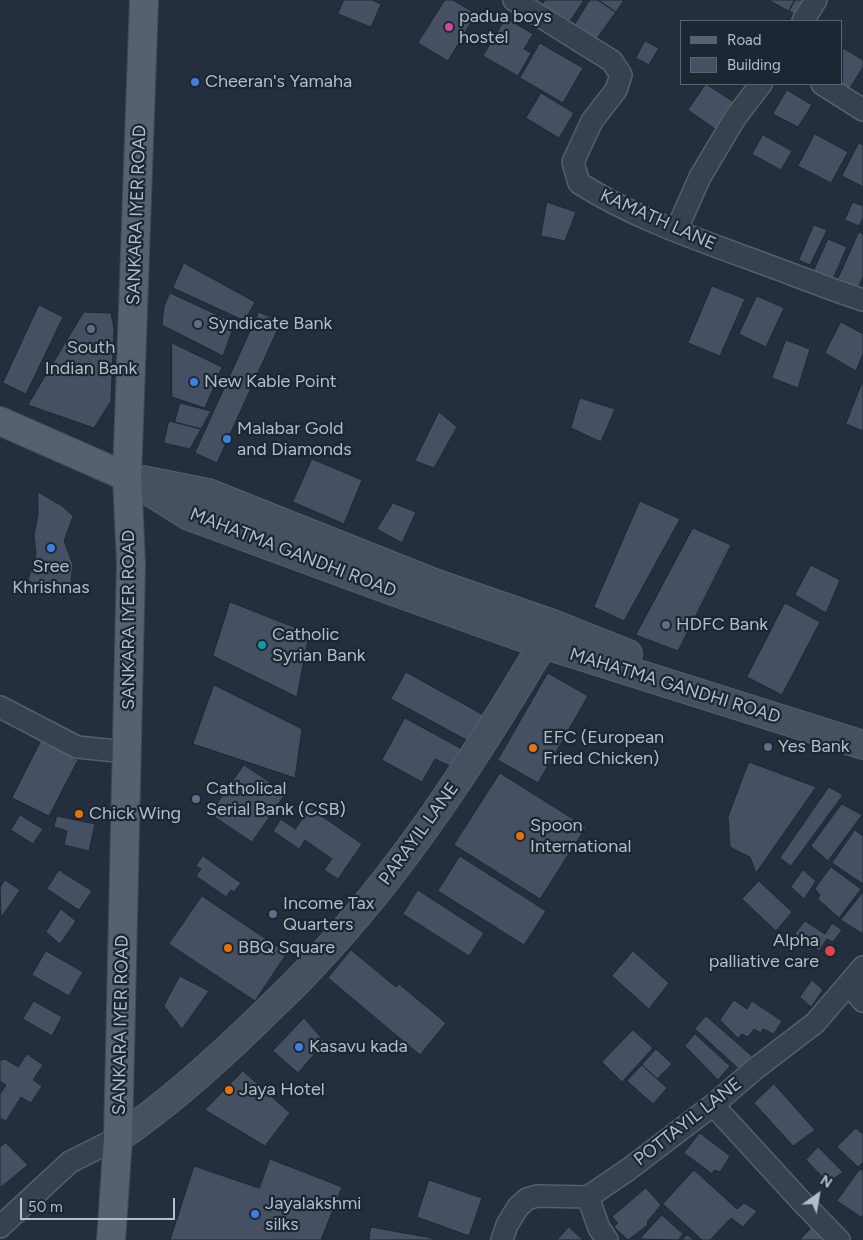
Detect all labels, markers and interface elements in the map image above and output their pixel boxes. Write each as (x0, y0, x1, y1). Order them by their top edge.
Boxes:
place label: padua boys hostel (459, 6, 552, 48)
legend (680, 20, 843, 85)
marker: padua boys hostel (443, 21, 455, 33)
text: Road (727, 31, 762, 49)
text: Building (727, 56, 781, 74)
place label: Cheeran's Yamaha (205, 71, 352, 93)
marker: Cheeran's Yamaha (189, 76, 201, 88)
street label: SANKARA IYER ROAD (123, 125, 151, 305)
street label: KAMATH LANE (597, 185, 719, 255)
place label: Syndicate Bank (208, 313, 332, 335)
marker: Syndicate Bank (192, 318, 204, 330)
marker: South Indian Bank (85, 323, 97, 335)
place label: South Indian Bank (45, 337, 137, 379)
place label: New Kable Point (204, 371, 337, 393)
marker: New Kable Point (188, 376, 200, 388)
place label: Malabar Gold and Diamonds (237, 418, 352, 460)
marker: Malabar Gold and Diamonds (221, 433, 233, 445)
street label: MAHATMA GANDHI ROAD (187, 504, 399, 602)
street label: SANKARA IYER ROAD (118, 530, 140, 710)
marker: Sree Khrishnas (45, 542, 57, 554)
place label: Sree Khrishnas (12, 556, 90, 598)
place label: HDFC Bank (676, 614, 768, 636)
marker: HDFC Bank (660, 619, 672, 631)
place label: Catholic Syrian Bank (272, 624, 365, 666)
marker: Catholic Syrian Bank (256, 639, 268, 651)
street label: MAHATMA GANDHI ROAD (567, 644, 783, 728)
place label: EFC (European Fried Chicken) (543, 727, 664, 770)
place label: Yes Bank (778, 736, 849, 758)
marker: Yes Bank (762, 741, 774, 753)
marker: EFC (European Fried Chicken) (527, 742, 539, 754)
place label: Catholical Serial Bank (CSB) (206, 778, 346, 821)
street label: PARAYIL LANE (375, 778, 463, 890)
marker: Catholical Serial Bank (CSB) (190, 793, 202, 805)
place label: Chick Wing (89, 803, 181, 825)
marker: Chick Wing (73, 808, 85, 820)
place label: Spoon International (530, 815, 631, 858)
marker: Spoon International (514, 830, 526, 842)
place label: Income Tax Quarters (283, 893, 374, 936)
marker: Income Tax Quarters (267, 908, 279, 920)
place label: Alpha palliative care (709, 930, 819, 972)
street label: SANKARA IYER ROAD (109, 935, 133, 1115)
place label: BBQ Square (238, 937, 335, 959)
marker: BBQ Square (222, 942, 234, 954)
marker: Alpha palliative care (823, 944, 837, 958)
place label: Kasavu kada (309, 1036, 408, 1058)
marker: Kasavu kada (293, 1041, 305, 1053)
street label: POTTAYIL LANE (630, 1073, 746, 1171)
place label: Jaya Hotel (239, 1079, 325, 1101)
marker: Jaya Hotel (223, 1084, 235, 1096)
north arrow (793, 1170, 843, 1220)
text: N (817, 1172, 835, 1192)
scale bar (22, 1188, 178, 1220)
place label: Jayalakshmi silks (265, 1193, 362, 1236)
text: 50 m (28, 1198, 63, 1216)
marker: Jayalakshmi silks (249, 1208, 261, 1220)

